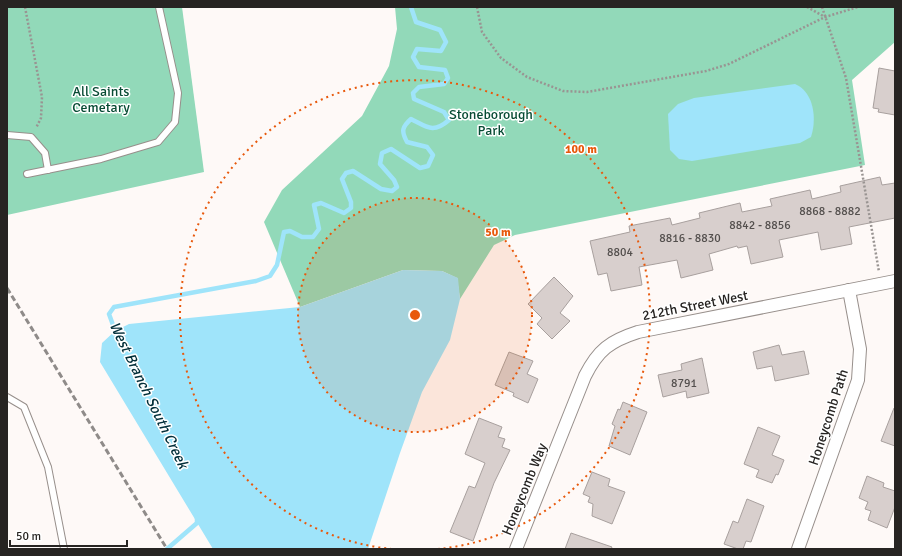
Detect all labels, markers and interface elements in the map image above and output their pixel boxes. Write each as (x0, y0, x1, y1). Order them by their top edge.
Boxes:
park label: All Saints Cemetary (72, 83, 130, 116)
park label: Stoneborough Park (449, 106, 533, 139)
text: 100 m (565, 142, 597, 157)
house number: 8868 - 8882 (799, 204, 861, 219)
house number: 8842 - 8856 (729, 218, 791, 233)
text: 50 m (485, 225, 511, 240)
house number: 8816 - 8830 (659, 231, 721, 246)
house number: 8804 (607, 245, 633, 260)
street label: 212th Street West (641, 287, 749, 324)
centre of rings (408, 308, 422, 322)
water label: West Branch South Creek (106, 319, 193, 473)
street label: Honeycomb Path (805, 367, 852, 467)
house number: 8791 (671, 376, 697, 391)
street label: Honeycomb Way (498, 440, 551, 538)
scale bar (10, 522, 127, 548)
text: 50 m (16, 529, 41, 544)

